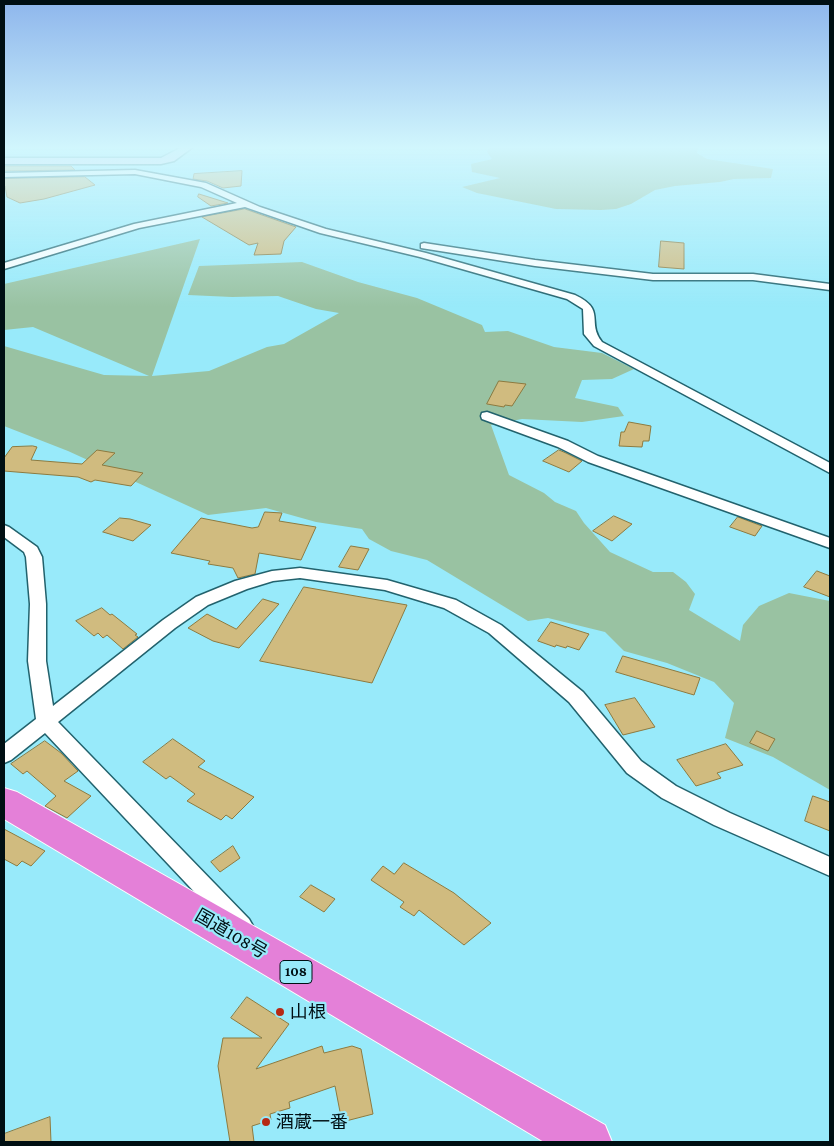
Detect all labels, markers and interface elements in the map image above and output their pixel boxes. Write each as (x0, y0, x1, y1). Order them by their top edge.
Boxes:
street label: 国道108号 (191, 905, 271, 963)
road number: 108 (280, 960, 312, 984)
place label: 山根 (290, 1001, 326, 1023)
marker: 山根 (274, 1006, 286, 1018)
place label: 酒蔵一番 (276, 1111, 348, 1133)
marker: 酒蔵一番 (260, 1116, 272, 1128)

